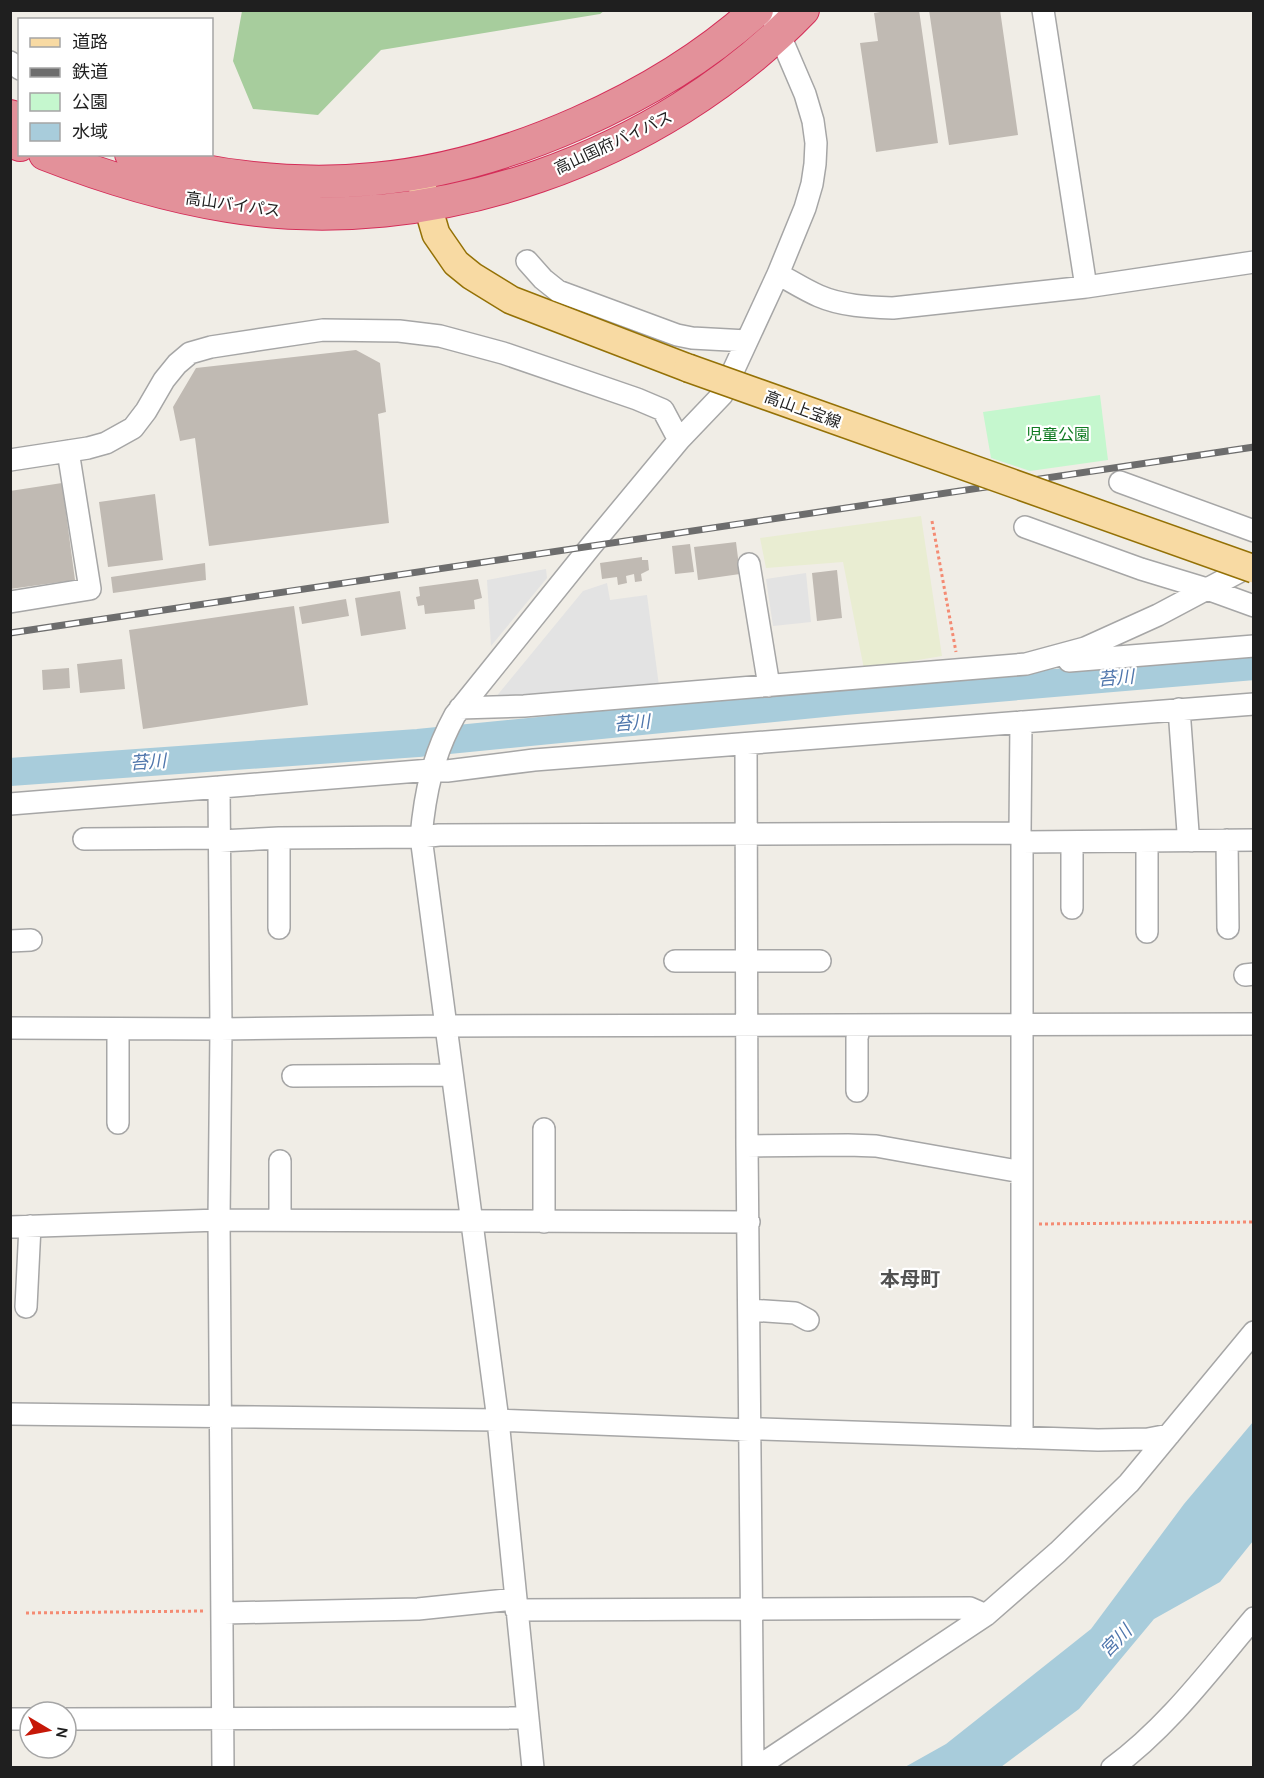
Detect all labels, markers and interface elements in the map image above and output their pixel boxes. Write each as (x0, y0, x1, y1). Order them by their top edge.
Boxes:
legend (18, 18, 213, 156)
text: 道路 (72, 31, 108, 53)
text: 鉄道 (72, 61, 108, 83)
text: 公園 (72, 91, 108, 113)
street label: 高山国府バイパス (551, 107, 675, 178)
text: 水域 (72, 121, 108, 143)
street label: 高山バイパス (184, 188, 282, 221)
street label: 高山上宝線 (762, 387, 844, 432)
park label: 児童公園 (1026, 425, 1090, 444)
water label: 苔川 (1097, 665, 1137, 691)
water label: 苔川 (613, 710, 653, 736)
water label: 苔川 (129, 750, 169, 774)
district label: 本母町 (880, 1268, 940, 1291)
water label: 宮川 (1096, 1619, 1138, 1662)
north arrow (18, 1700, 78, 1760)
text: N (52, 1725, 73, 1740)

